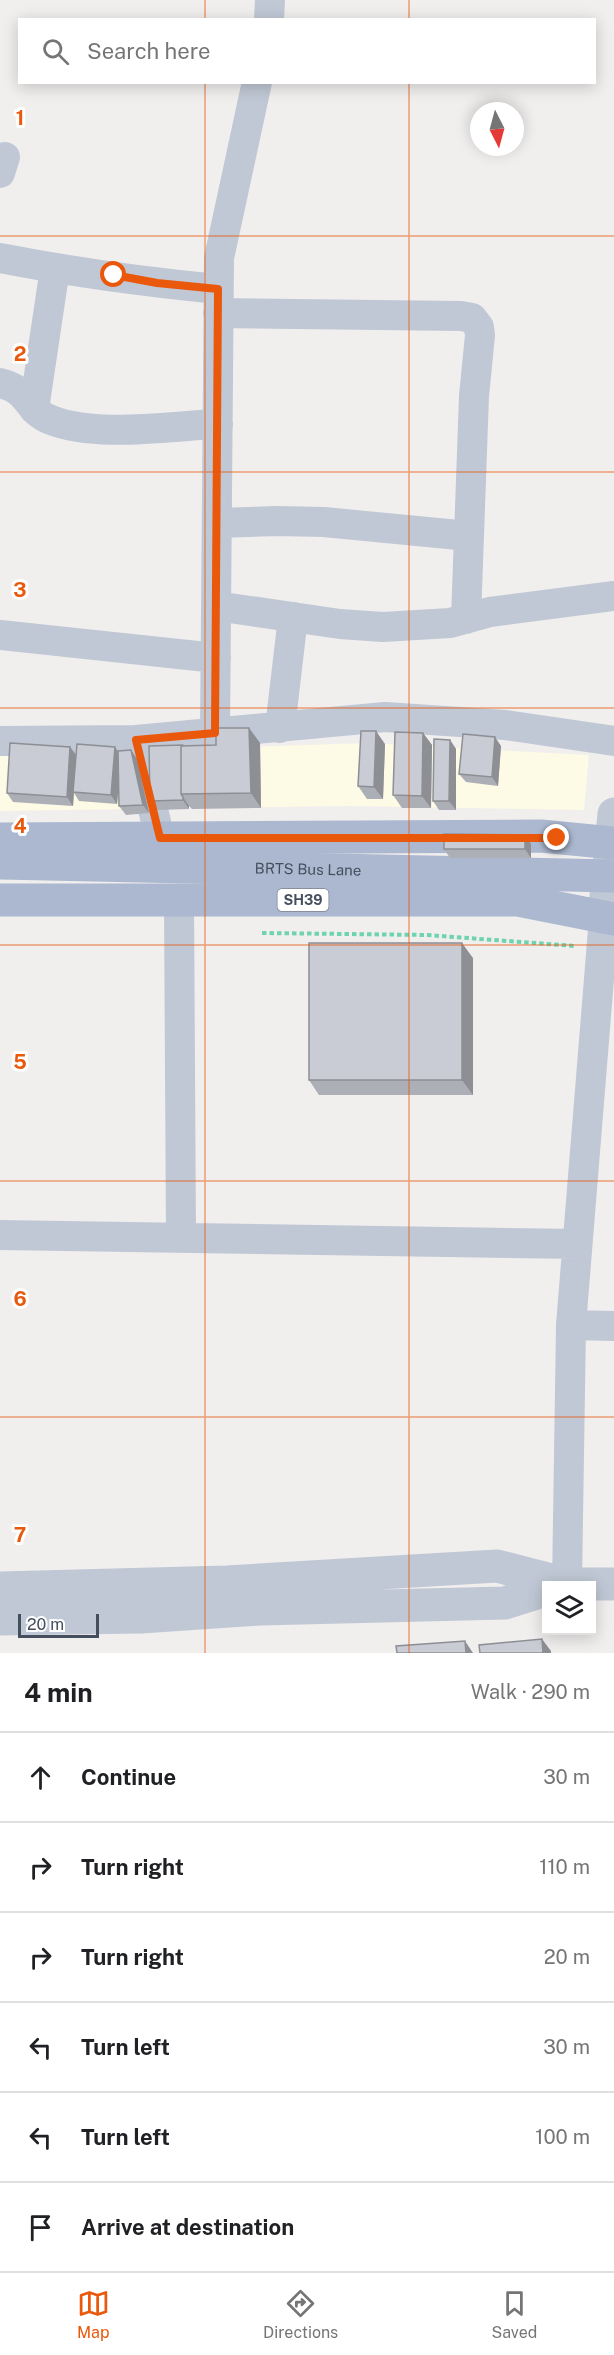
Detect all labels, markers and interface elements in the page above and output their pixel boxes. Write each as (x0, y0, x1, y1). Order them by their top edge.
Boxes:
search box (18, 18, 596, 84)
icon: search (39, 35, 72, 68)
text: Search here (87, 38, 211, 64)
north arrow (470, 102, 524, 156)
text: 1 (16, 106, 24, 130)
route start (100, 261, 126, 287)
text: 2 (14, 342, 26, 366)
text: 3 (13, 578, 27, 602)
text: 4 (13, 814, 27, 838)
route end (543, 824, 569, 850)
street label: BRTS Bus Lane (254, 859, 361, 879)
road number: SH39 (278, 889, 328, 911)
text: 5 (13, 1050, 27, 1074)
text: 6 (13, 1287, 27, 1311)
text: 7 (14, 1523, 26, 1547)
map controls (542, 1581, 596, 1635)
button: layers (542, 1581, 596, 1635)
scale bar (18, 1611, 99, 1638)
text: 20 m (27, 1615, 64, 1634)
text: 4 min (24, 1677, 93, 1708)
text: Walk · 290 m (471, 1680, 590, 1704)
icon: ahead (24, 1761, 57, 1794)
text: Continue (81, 1764, 176, 1790)
text: 30 m (543, 1765, 590, 1789)
icon: right (24, 1851, 57, 1884)
text: Turn right (81, 1854, 184, 1880)
text: 110 m (539, 1855, 590, 1879)
icon: right (24, 1941, 57, 1974)
text: Turn right (81, 1944, 184, 1970)
text: 20 m (544, 1945, 590, 1969)
icon: left (24, 2031, 57, 2064)
text: Turn left (81, 2034, 170, 2060)
text: 30 m (543, 2035, 590, 2059)
icon: left (24, 2121, 57, 2154)
text: Turn left (81, 2124, 170, 2150)
text: 100 m (535, 2125, 590, 2149)
icon: arrive (24, 2211, 57, 2244)
text: Arrive at destination (81, 2214, 294, 2240)
tab: Map (77, 2287, 110, 2342)
tab: Directions (263, 2287, 338, 2342)
tab: Saved (492, 2287, 537, 2342)

